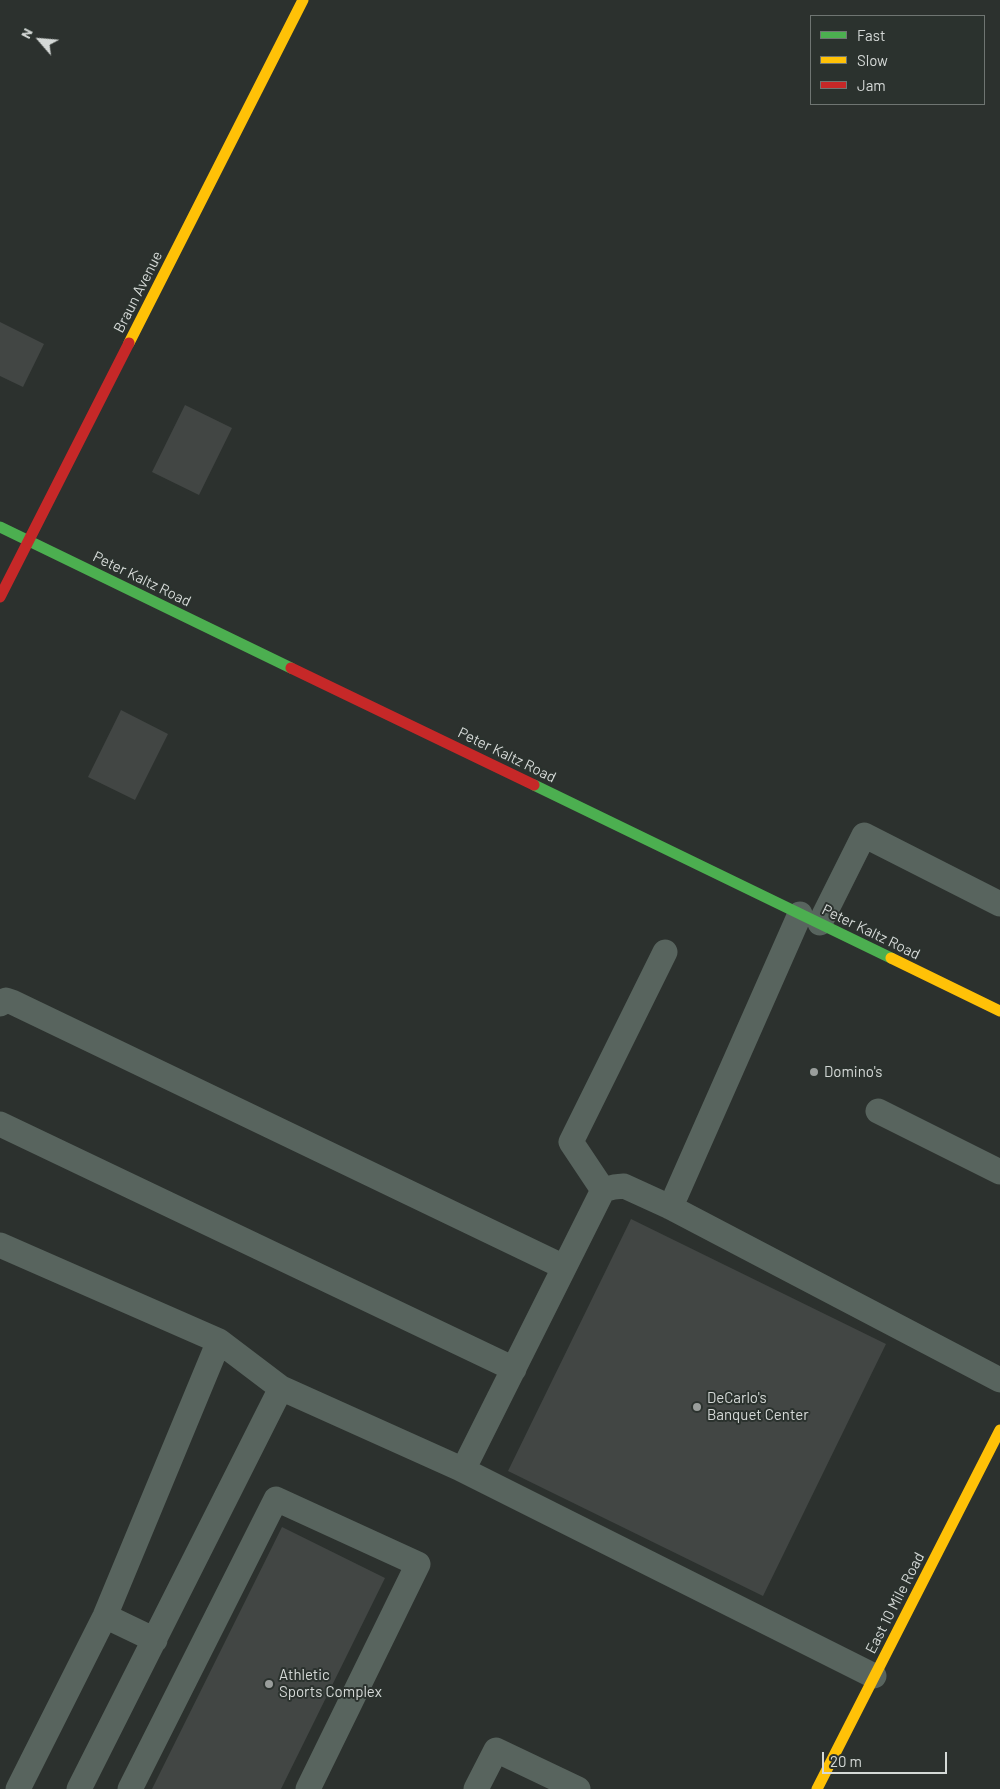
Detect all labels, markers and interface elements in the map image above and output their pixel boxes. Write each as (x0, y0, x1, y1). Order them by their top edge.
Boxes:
north arrow (15, 15, 65, 65)
legend (810, 15, 985, 105)
text: N (17, 25, 36, 41)
text: Fast (857, 26, 885, 44)
text: Slow (857, 51, 888, 69)
text: Jam (857, 76, 886, 94)
street label: Braun Avenue (110, 248, 166, 336)
street label: Peter Kaltz Road (90, 548, 194, 610)
street label: Peter Kaltz Road (455, 724, 559, 786)
street label: Peter Kaltz Road (819, 901, 923, 963)
place label: Domino's (824, 1063, 882, 1081)
marker: Domino's (808, 1066, 820, 1078)
place label: DeCarlo's Banquet Center (707, 1389, 809, 1424)
marker: DeCarlo's Banquet Center (691, 1401, 703, 1413)
street label: East 10 Mile Road (862, 1549, 928, 1657)
place label: Athletic Sports Complex (279, 1666, 382, 1701)
marker: Athletic Sports Complex (263, 1678, 275, 1690)
scale bar (825, 1742, 950, 1774)
text: 20 m (830, 1752, 862, 1770)

